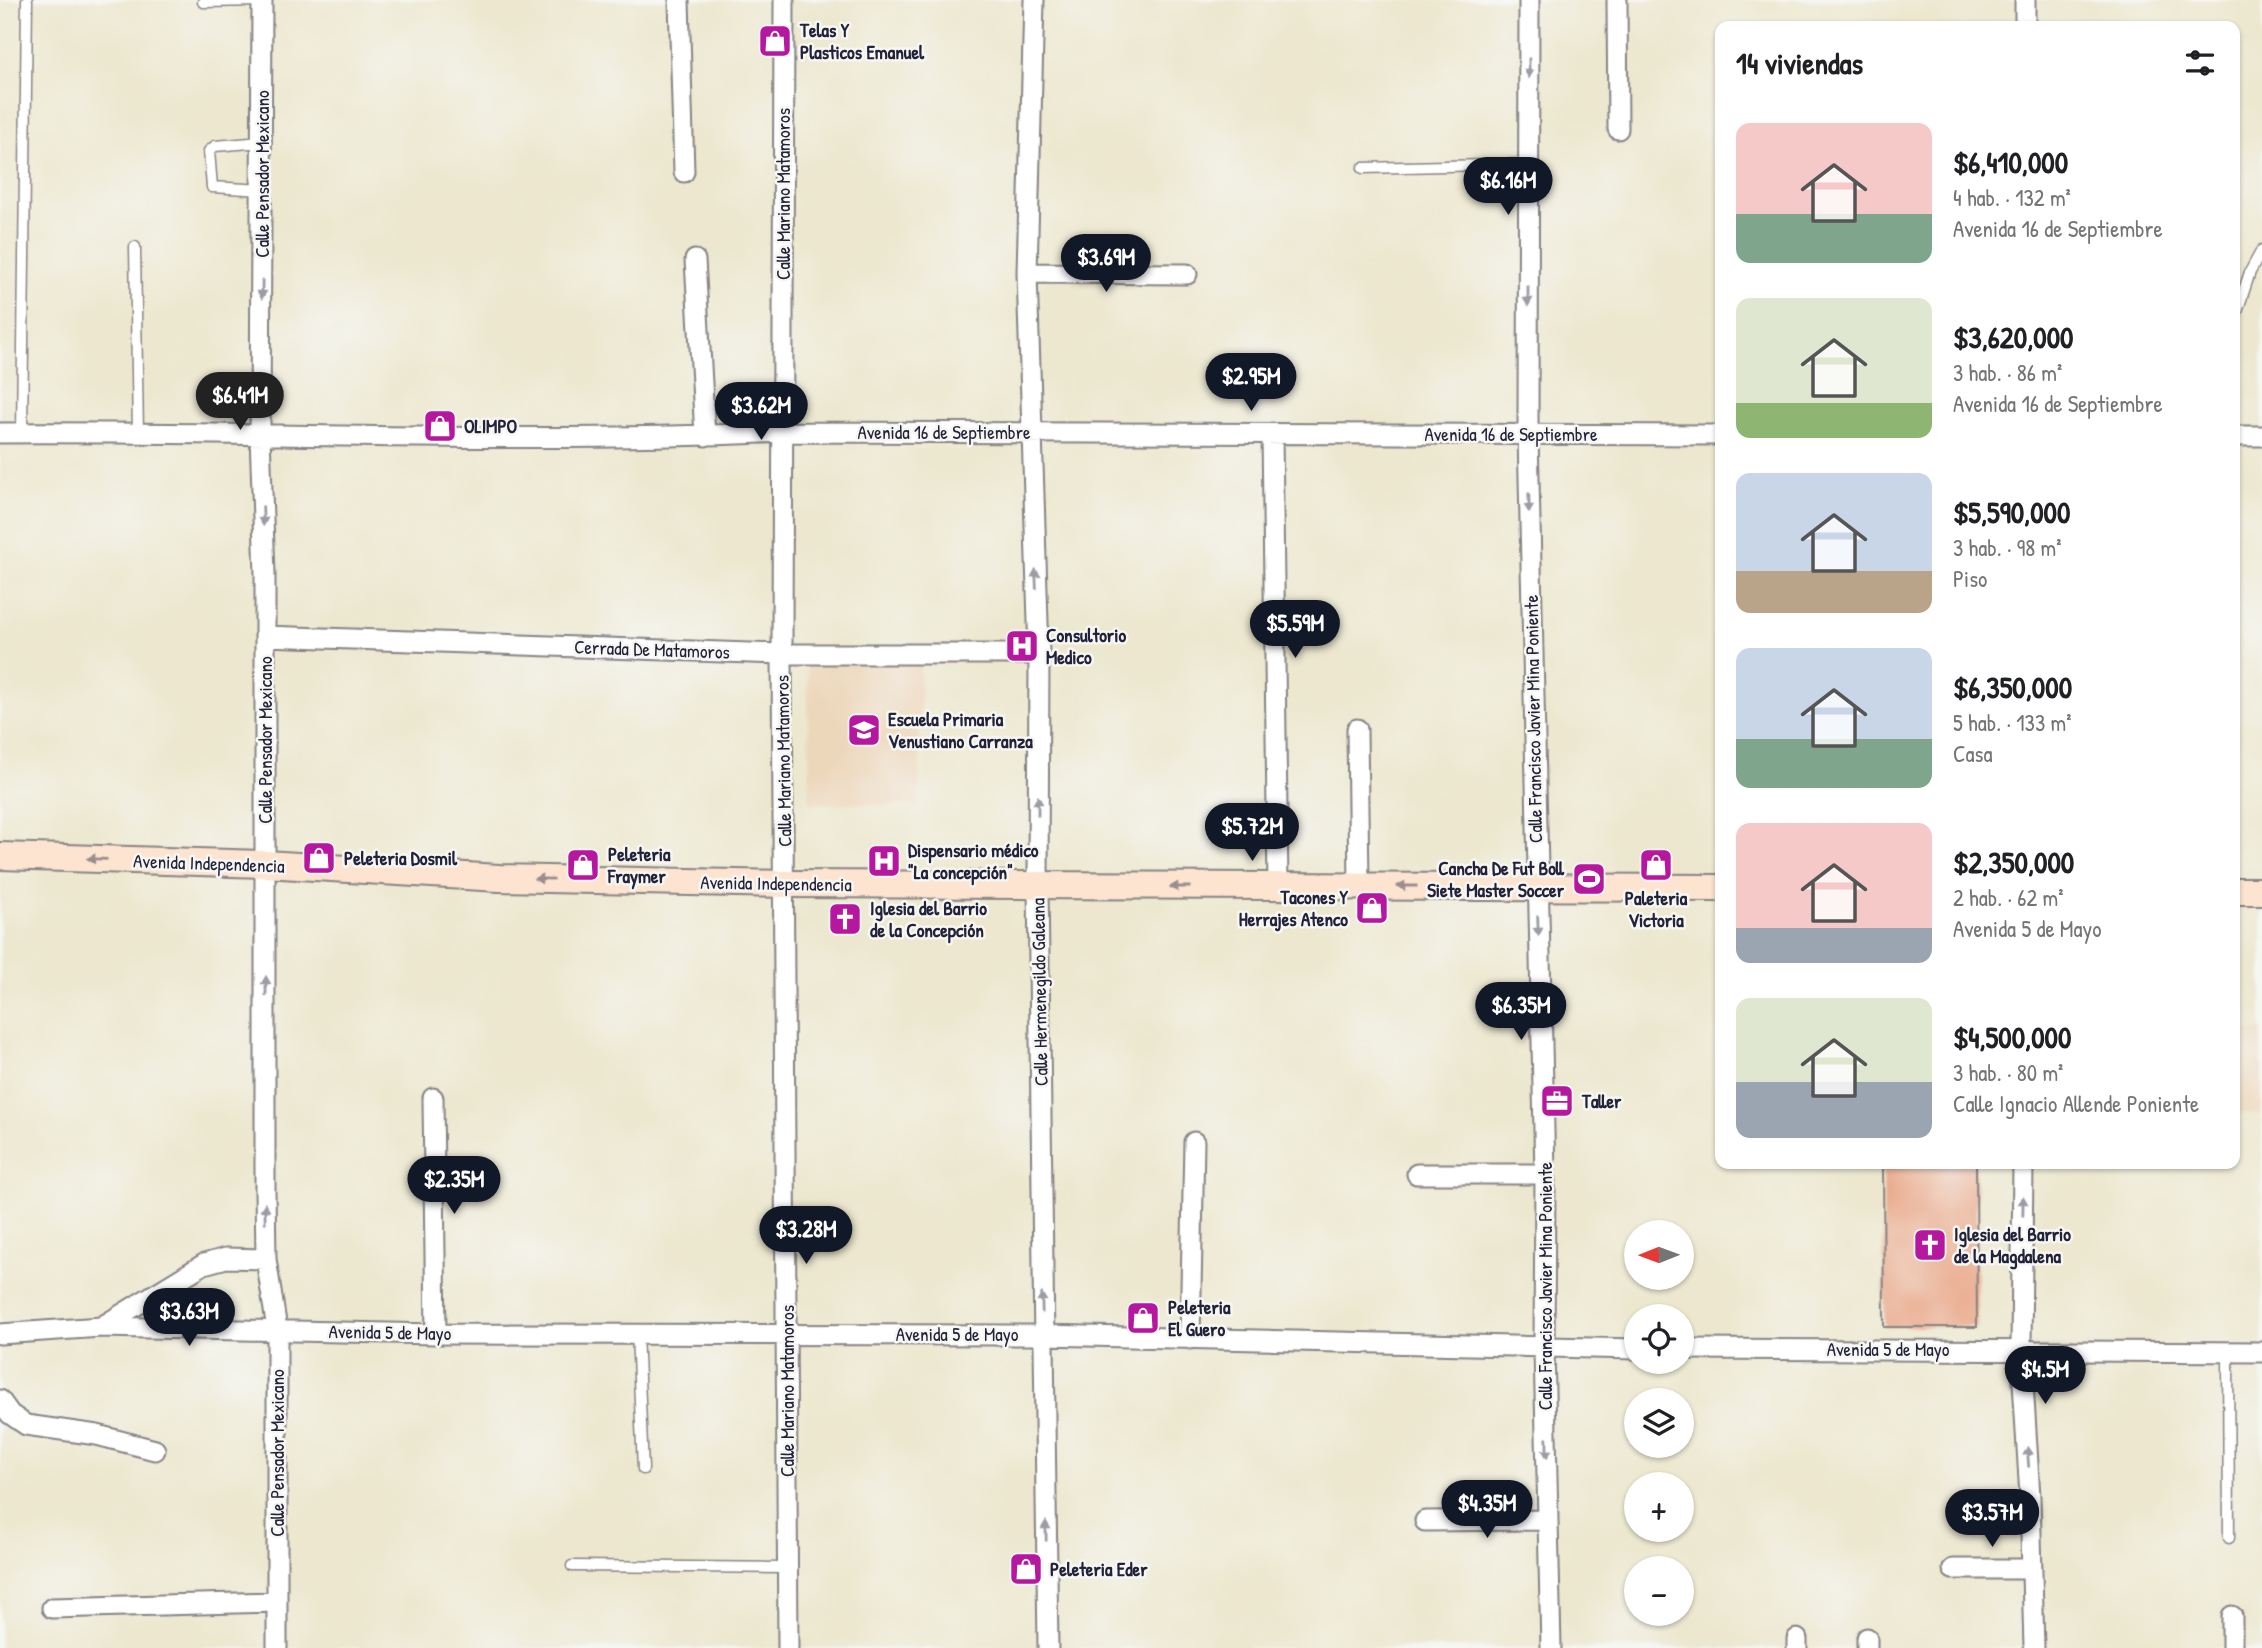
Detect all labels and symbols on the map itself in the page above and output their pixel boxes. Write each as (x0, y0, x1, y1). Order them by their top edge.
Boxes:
place label: Telas Y Plasticos Emanuel (799, 17, 925, 65)
shop icon: Telas Y Plasticos Emanuel (756, 22, 794, 60)
one-way arrow (1523, 57, 1535, 79)
street label: Calle Pensador Mexicano (249, 90, 275, 258)
street label: Calle Mariano Matamoros (770, 108, 796, 280)
pin: $6.16M (1451, 158, 1565, 217)
pin: $3.69M (1049, 234, 1163, 294)
one-way arrow (256, 278, 268, 300)
one-way arrow (1522, 285, 1534, 307)
pin: $2.95M (1194, 354, 1308, 413)
pin: $6.41M (183, 372, 297, 432)
pin: $3.62M (704, 382, 818, 442)
shop icon: OLIMPO (421, 407, 459, 445)
place label: OLIMPO (464, 413, 518, 439)
street label: Avenida 16 de Septiembre (857, 419, 1031, 445)
street label: Avenida 16 de Septiembre (1424, 421, 1598, 447)
one-way arrow (1523, 492, 1535, 514)
one-way arrow (258, 505, 269, 527)
one-way arrow (1031, 568, 1042, 590)
street label: Calle Francisco Javier Mina Poniente (1518, 594, 1548, 843)
pin: $5.59M (1238, 600, 1352, 660)
place label: Consultorio Medico (1046, 622, 1126, 670)
hospital icon: Consultorio Medico (1003, 627, 1041, 665)
street label: Cerrada De Matamoros (574, 633, 730, 665)
street label: Calle Pensador Mexicano (252, 656, 278, 824)
street label: Calle Mariano Matamoros (769, 675, 797, 847)
place label: Escuela Primaria Venustiano Carranza (888, 706, 1033, 754)
school or university icon: Escuela Primaria Venustiano Carranza (845, 711, 883, 749)
one-way arrow (1032, 795, 1044, 817)
pin: $5.72M (1195, 804, 1309, 863)
place label: Dispensario médico "La concepción" (908, 837, 1039, 886)
shop icon: Peleteria Dosmil (300, 839, 338, 877)
place label: Peleteria Fraymer (607, 841, 671, 890)
hospital icon: Dispensario médico "La concepción" (865, 842, 903, 880)
place label: Peleteria Dosmil (344, 845, 458, 871)
shop icon: Peleteria Fraymer (564, 846, 602, 884)
shop icon: Paleteria Victoria (1637, 846, 1675, 884)
street label: Avenida Independencia (133, 847, 286, 879)
one-way arrow (85, 853, 107, 864)
place label: Cancha De Fut Boll Siete Master Soccer (1427, 855, 1565, 903)
sports icon: Cancha De Fut Boll Siete Master Soccer (1570, 860, 1608, 898)
street label: Avenida Independencia (700, 869, 852, 897)
one-way arrow (533, 873, 555, 885)
one-way arrow (1396, 880, 1418, 892)
one-way arrow (1168, 881, 1190, 893)
place label: Tacones Y Herrajes Atenco (1239, 884, 1349, 932)
place label: Paleteria Victoria (1625, 885, 1688, 933)
shop icon: Tacones Y Herrajes Atenco (1353, 889, 1391, 927)
place label: Iglesia del Barrio de la Concepción (870, 895, 987, 944)
street label: Calle Hermenegildo Galeana (1024, 897, 1054, 1086)
church icon: Iglesia del Barrio de la Concepción (826, 900, 864, 938)
one-way arrow (1532, 915, 1543, 937)
one-way arrow (261, 974, 272, 996)
pin: $6.35M (1464, 982, 1578, 1042)
office icon: Taller (1538, 1082, 1576, 1120)
place label: Taller (1581, 1088, 1622, 1114)
pin: $2.35M (397, 1156, 511, 1216)
street label: Calle Francisco Javier Mina Poniente (1532, 1161, 1558, 1410)
one-way arrow (2017, 1194, 2029, 1216)
one-way arrow (259, 1202, 271, 1224)
pin: $3.28M (749, 1206, 863, 1266)
north arrow (1624, 1220, 1694, 1290)
place label: Iglesia del Barrio de la Magdalena (1954, 1221, 2071, 1270)
church icon: Iglesia del Barrio de la Magdalena (1911, 1226, 1949, 1264)
pin: $3.63M (132, 1288, 246, 1348)
one-way arrow (1037, 1292, 1048, 1314)
place label: Peleteria El Guero (1168, 1294, 1231, 1342)
shop icon: Peleteria El Guero (1124, 1299, 1162, 1337)
street label: Calle Mariano Matamoros (774, 1305, 800, 1477)
street label: Avenida 5 de Mayo (328, 1318, 452, 1346)
street label: Avenida 5 de Mayo (896, 1321, 1019, 1347)
street label: Avenida 5 de Mayo (1827, 1336, 1950, 1362)
pin: $4.5M (1996, 1346, 2094, 1406)
street label: Calle Pensador Mexicano (264, 1369, 290, 1537)
one-way arrow (1541, 1437, 1552, 1459)
one-way arrow (2022, 1446, 2033, 1468)
pin: $4.35M (1430, 1480, 1544, 1540)
pin: $3.57M (1935, 1490, 2049, 1549)
one-way arrow (1040, 1520, 1052, 1542)
shop icon: Peleteria Eder (1007, 1550, 1045, 1588)
place label: Peleteria Eder (1050, 1556, 1148, 1582)

